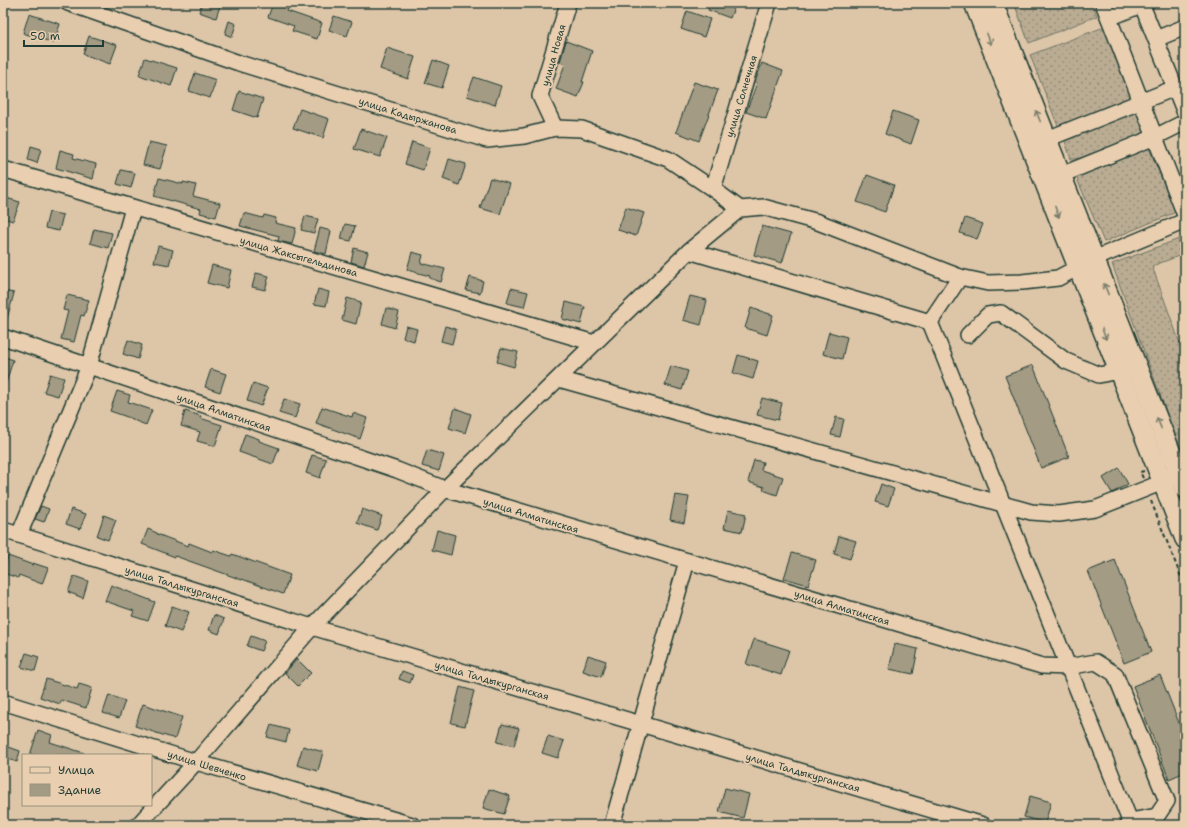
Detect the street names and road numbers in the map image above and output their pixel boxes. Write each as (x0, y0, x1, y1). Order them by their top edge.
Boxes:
street label: улица Новая (538, 23, 569, 88)
street label: улица Солнечная (723, 53, 760, 139)
street label: улица Кадыржанова (357, 94, 459, 137)
street label: улица Жаксыгельдинова (239, 233, 360, 280)
street label: улица Алматинская (175, 390, 273, 435)
street label: улица Алматинская (482, 495, 580, 536)
street label: улица Талдыкурганская (123, 563, 240, 610)
street label: улица Алматинская (793, 587, 891, 628)
street label: улица Талдыкурганская (433, 658, 551, 703)
street label: улица Шевченко (166, 747, 248, 784)
street label: улица Талдыкурганская (744, 750, 862, 795)

